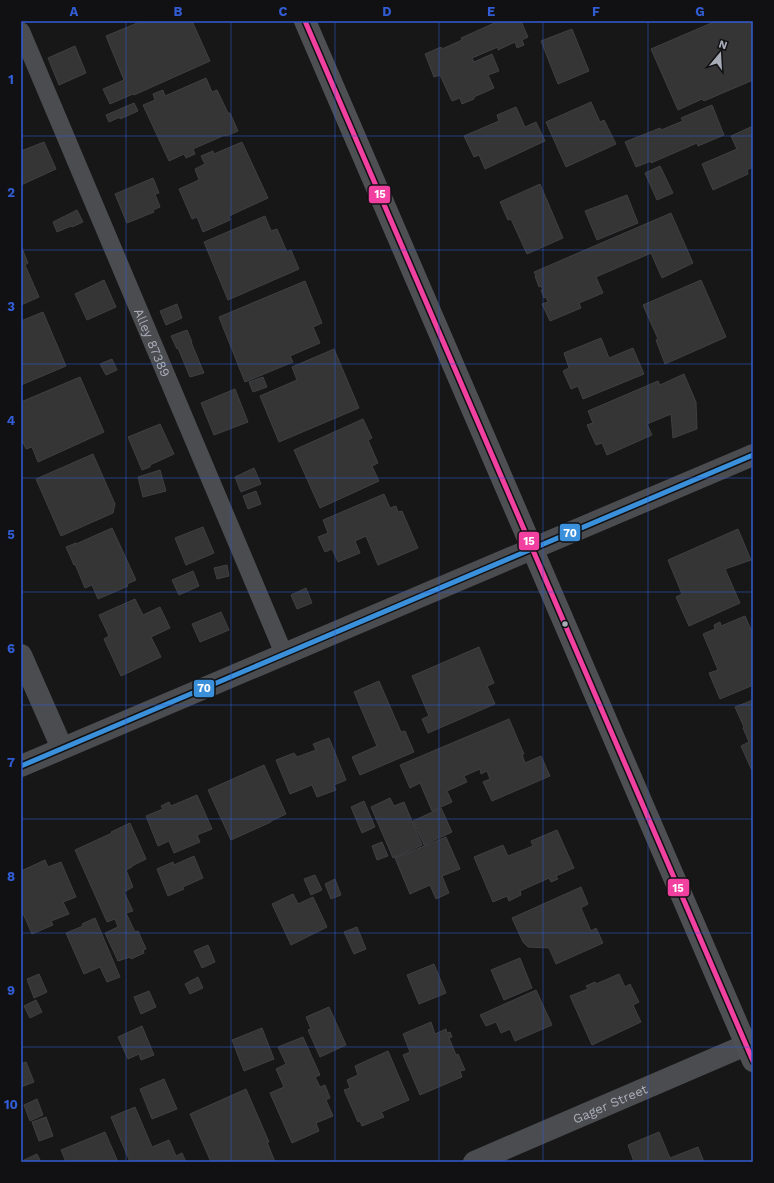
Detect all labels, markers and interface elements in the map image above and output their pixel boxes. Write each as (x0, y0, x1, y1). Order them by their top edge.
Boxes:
text: A (70, 4, 79, 19)
text: B (174, 4, 183, 19)
text: C (279, 4, 288, 19)
text: D (382, 4, 392, 19)
text: E (487, 4, 495, 19)
text: F (592, 4, 600, 19)
text: G (695, 4, 705, 19)
north arrow (700, 34, 740, 74)
text: N (717, 38, 729, 52)
text: 1 (8, 72, 14, 87)
text: 2 (7, 185, 15, 200)
line badge: 15 (368, 185, 391, 204)
text: 15 (374, 188, 386, 201)
text: 3 (7, 299, 15, 314)
street label: Alley 87389 (131, 306, 173, 379)
text: 4 (7, 413, 16, 428)
line badge: 70 (559, 523, 581, 542)
text: 5 (7, 527, 15, 542)
text: 70 (563, 527, 577, 540)
line badge: 15 (518, 531, 540, 551)
text: 15 (523, 535, 535, 548)
unlabelled marker (560, 619, 570, 629)
text: 6 (7, 641, 15, 656)
line badge: 70 (193, 679, 215, 698)
text: 70 (197, 682, 211, 695)
text: 7 (7, 755, 15, 770)
text: 8 (7, 869, 15, 884)
line badge: 15 (667, 878, 690, 897)
text: 15 (672, 882, 684, 895)
text: 9 (7, 983, 15, 998)
street label: Gager Street (571, 1081, 650, 1127)
text: 10 (4, 1097, 18, 1112)

